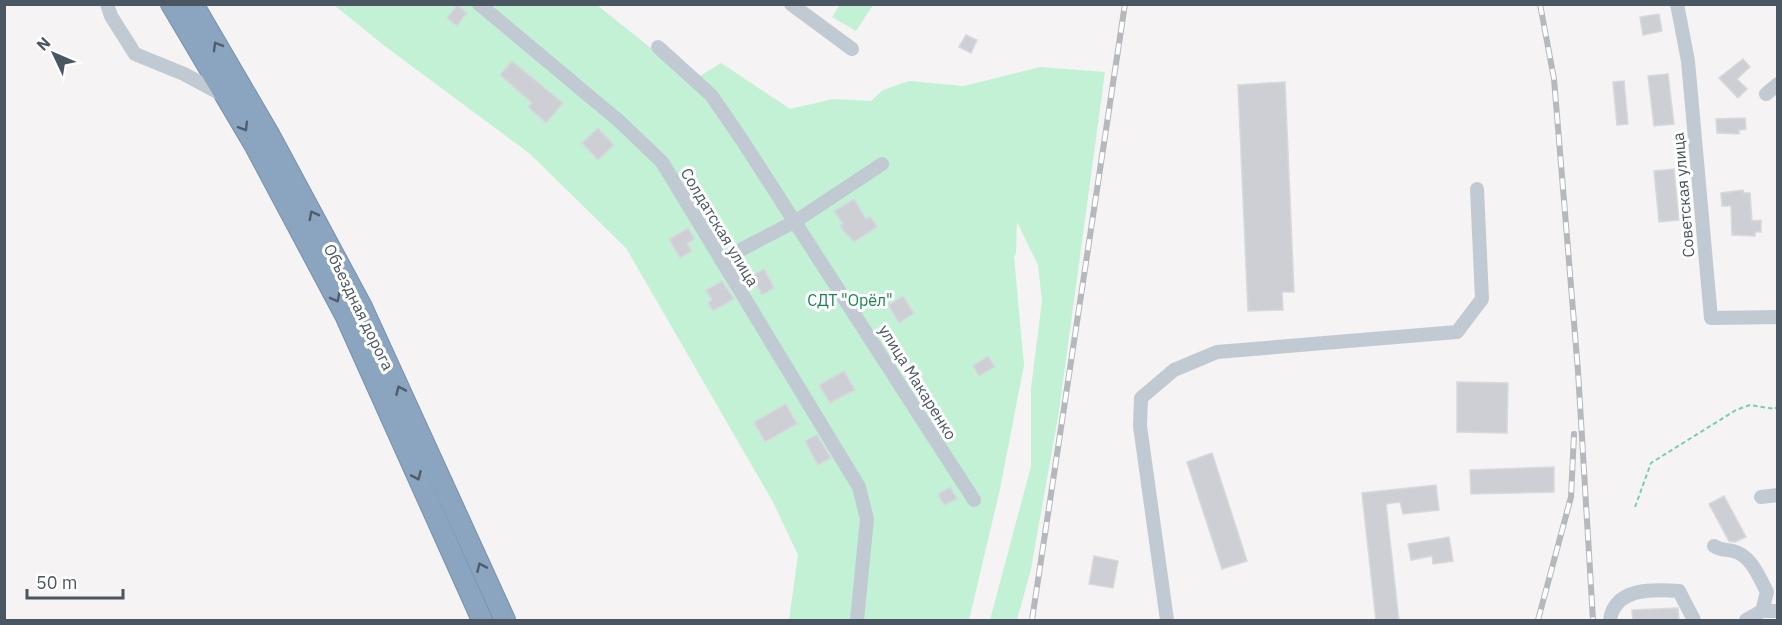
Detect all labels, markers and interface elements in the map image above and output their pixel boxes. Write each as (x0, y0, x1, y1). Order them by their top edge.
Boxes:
north arrow (24, 24, 84, 84)
text: N (32, 32, 54, 55)
one-way arrow (212, 42, 224, 52)
one-way arrow (236, 121, 248, 131)
street label: Советская улица (1668, 131, 1698, 258)
street label: Солдатская улица (677, 164, 764, 290)
one-way arrow (309, 211, 320, 222)
street label: Объездная дорога (320, 240, 398, 374)
park label: СДТ "Орёл" (807, 290, 893, 310)
one-way arrow (329, 292, 340, 303)
street label: улица Макаренко (875, 321, 961, 443)
one-way arrow (395, 385, 407, 396)
one-way arrow (410, 469, 422, 480)
scale bar (27, 562, 123, 600)
one-way arrow (476, 563, 488, 574)
text: 50 m (36, 571, 78, 594)

